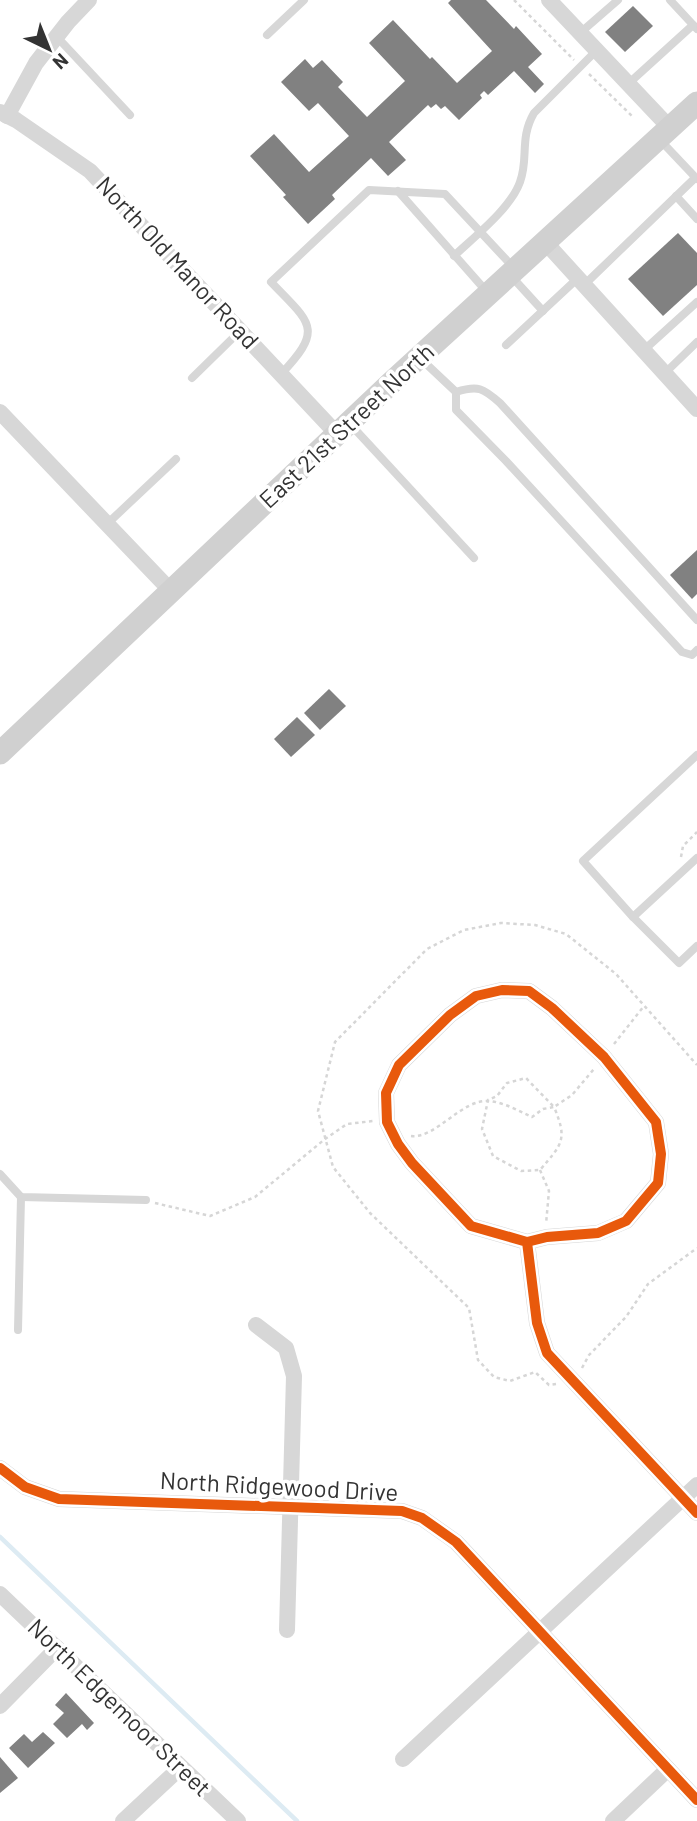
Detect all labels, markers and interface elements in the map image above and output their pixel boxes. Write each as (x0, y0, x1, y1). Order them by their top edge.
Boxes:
north arrow (14, 14, 84, 84)
text: N (48, 49, 73, 75)
street label: North Old Manor Road (91, 170, 265, 354)
street label: East 21st Street North (253, 336, 439, 513)
street label: North Ridgewood Drive (159, 1465, 399, 1506)
street label: North Edgemoor Street (23, 1612, 218, 1802)

